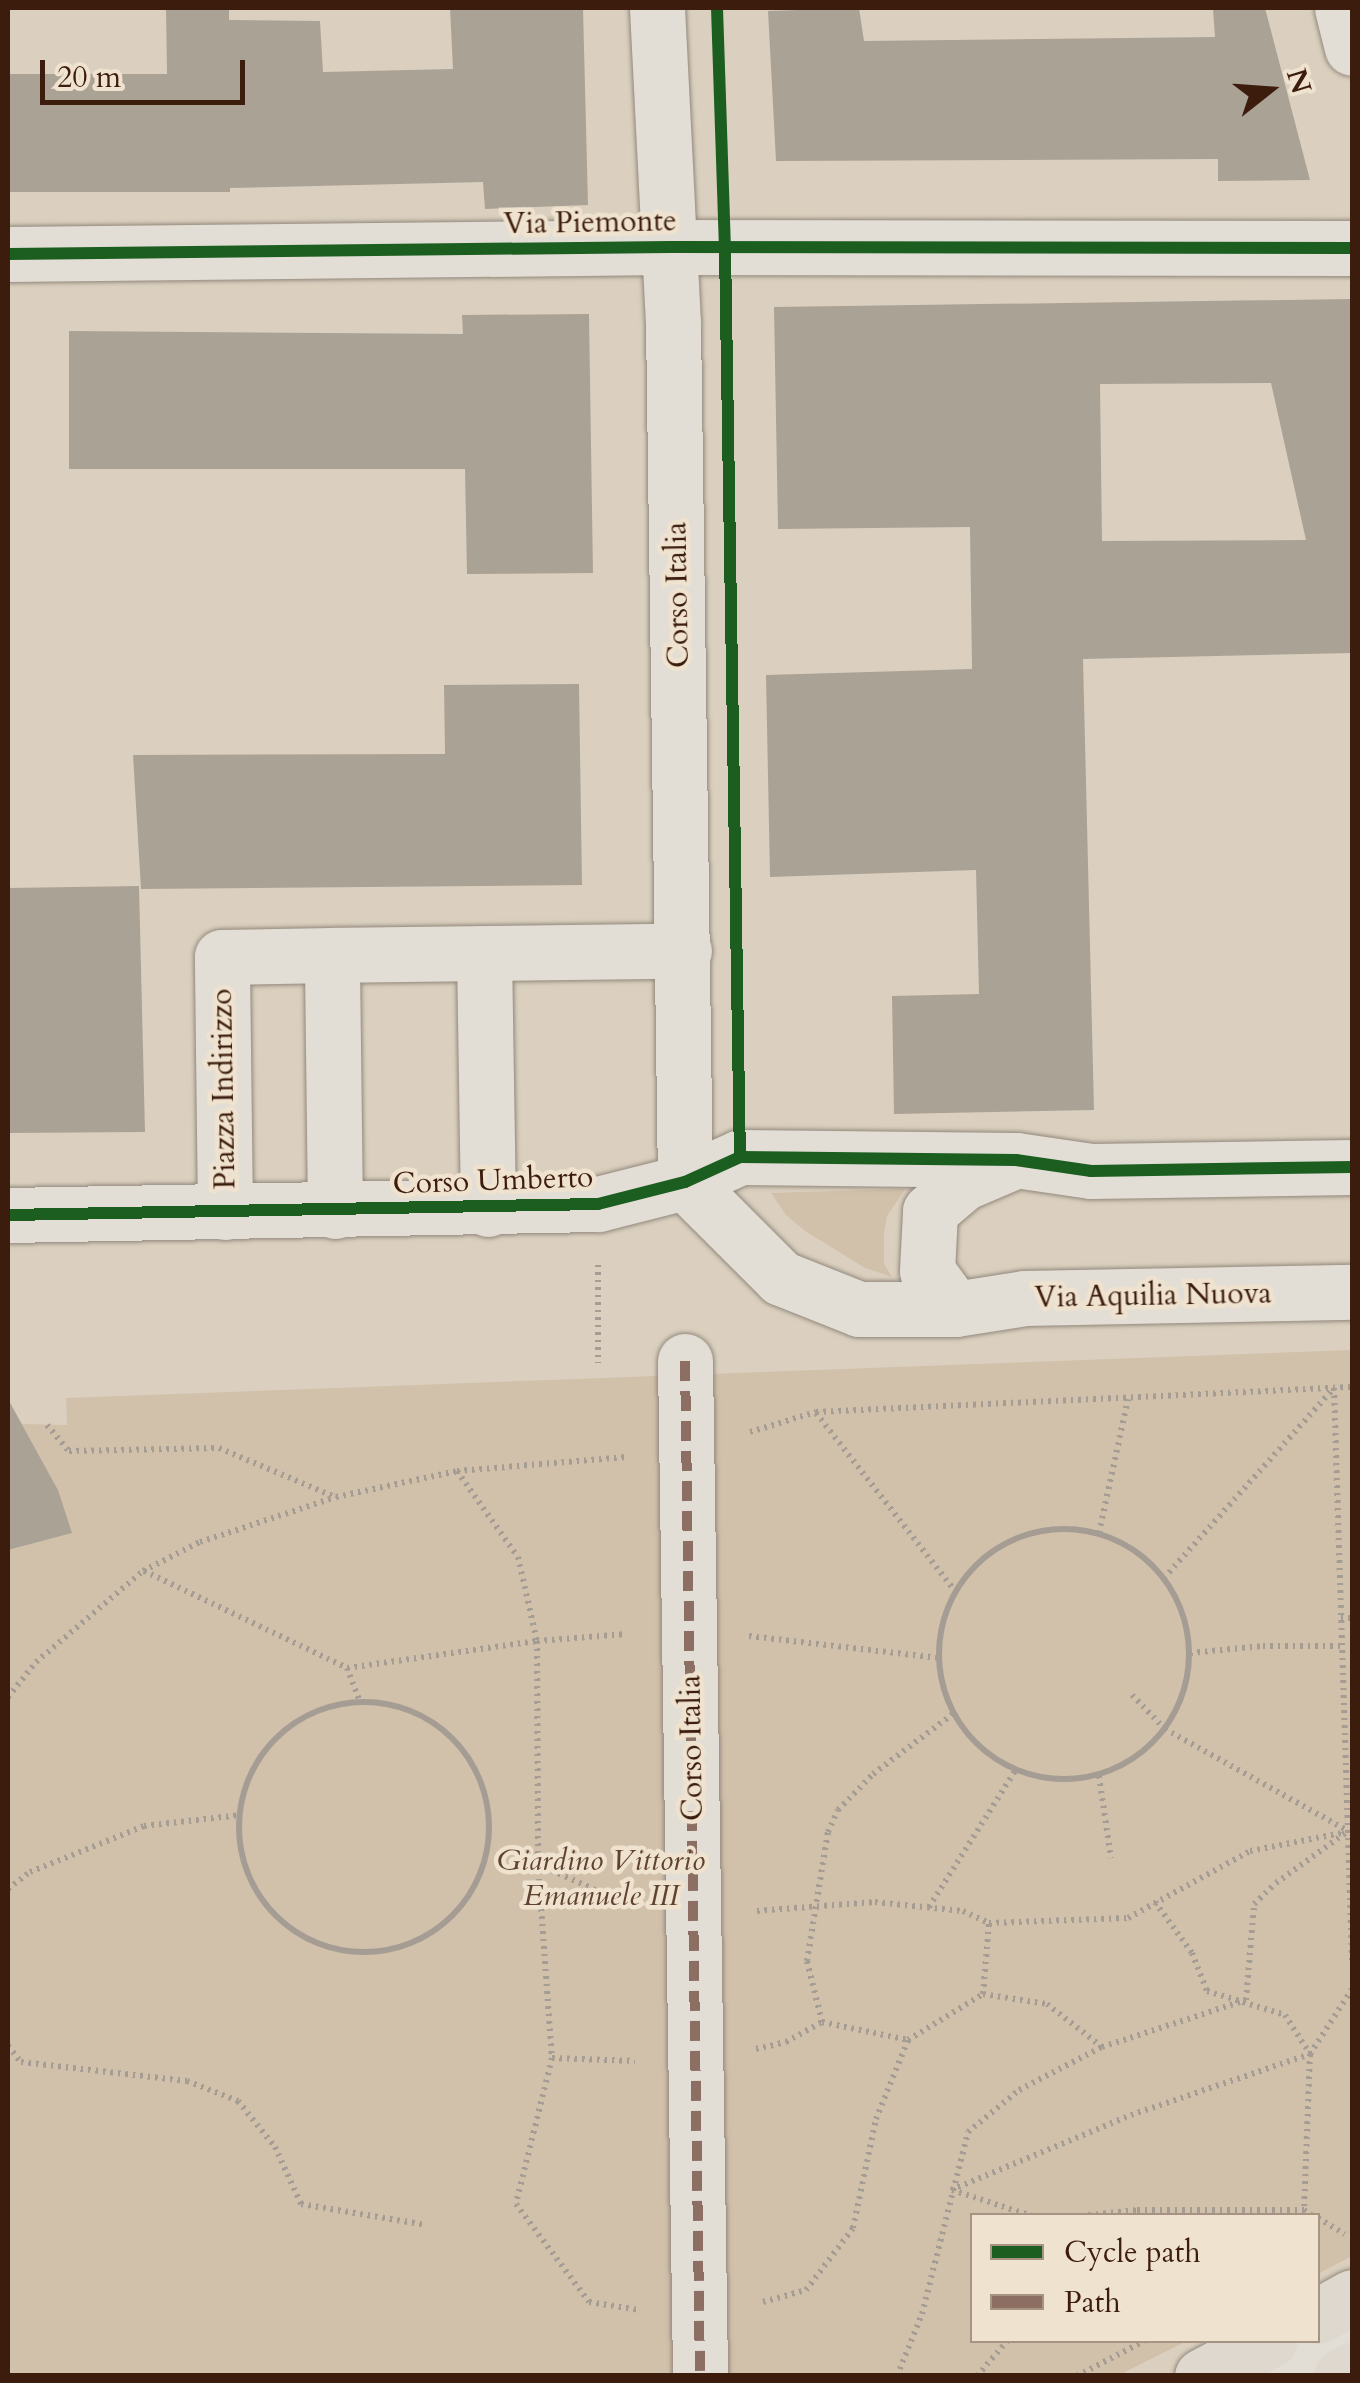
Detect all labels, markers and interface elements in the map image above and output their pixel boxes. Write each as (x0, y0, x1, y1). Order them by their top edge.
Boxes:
scale bar (45, 40, 250, 102)
north arrow (1220, 40, 1320, 140)
text: 20 m (57, 57, 121, 98)
text: N (1277, 64, 1320, 98)
street label: Via Piemonte (503, 203, 677, 243)
street label: Corso Italia (659, 522, 697, 668)
street label: Piazza Indirizzo (204, 988, 244, 1190)
street label: Corso Umberto (392, 1160, 594, 1202)
street label: Via Aquilia Nuova (1034, 1276, 1272, 1316)
street label: Corso Italia (673, 1675, 711, 1821)
park label: Giardino Vittorio Emanuele III (497, 1843, 705, 1914)
legend (970, 2213, 1320, 2343)
text: Cycle path (1064, 2232, 1201, 2273)
text: Path (1064, 2282, 1121, 2323)

